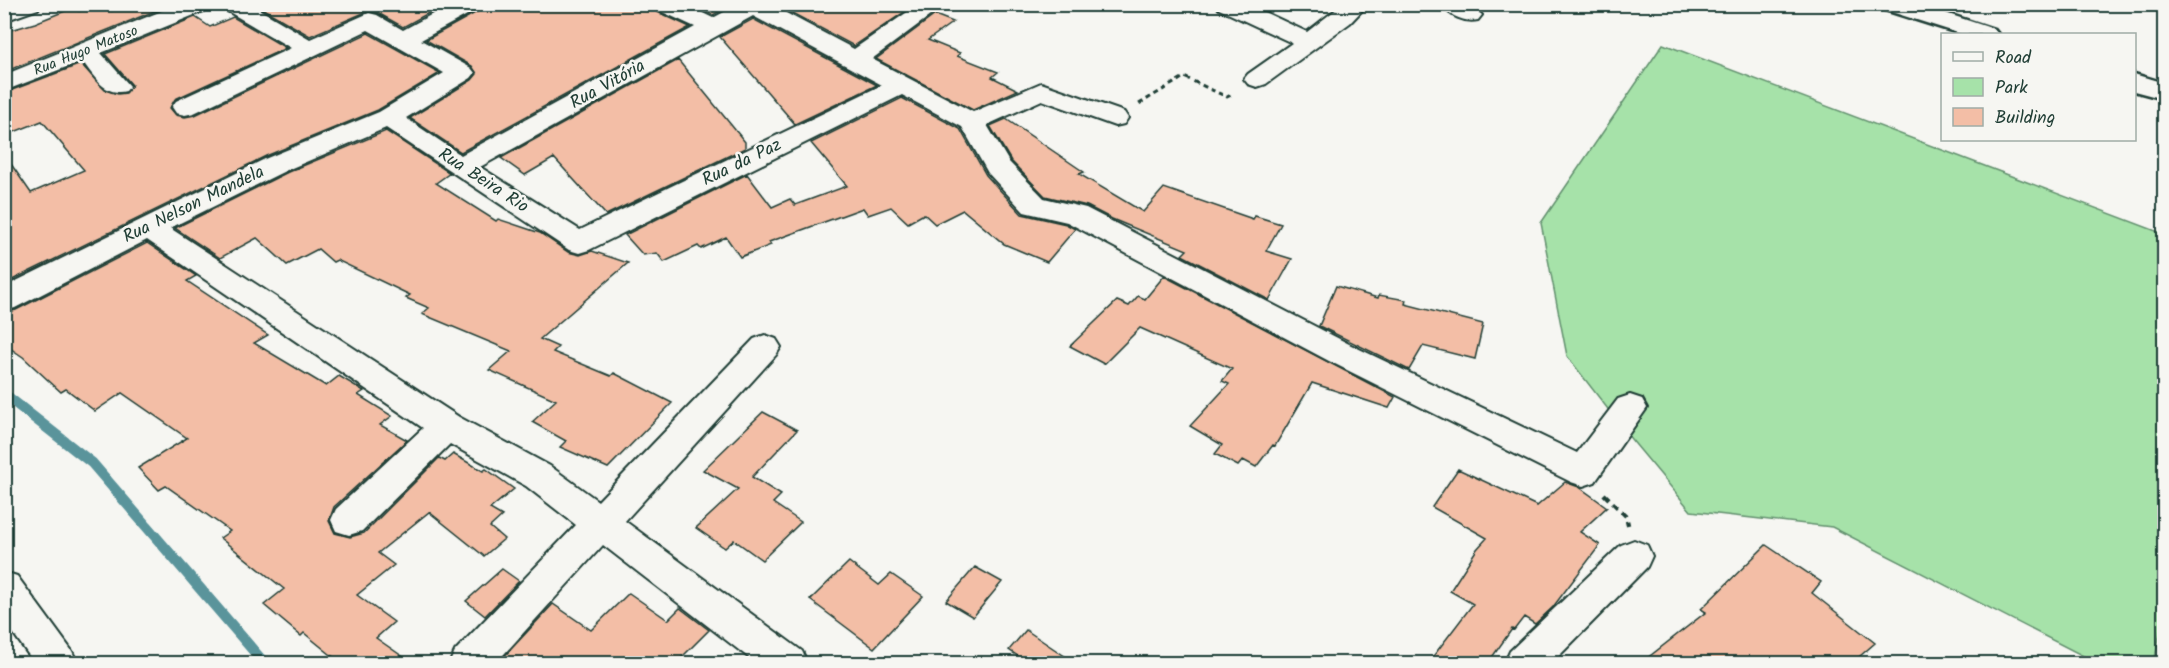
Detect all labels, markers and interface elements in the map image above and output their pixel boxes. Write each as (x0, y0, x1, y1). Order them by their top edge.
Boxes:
street label: Rua Hugo Matoso (30, 19, 142, 83)
legend (1941, 33, 2136, 141)
text: Road (1995, 44, 2032, 73)
street label: Rua Vitória (565, 52, 651, 118)
text: Park (1995, 74, 2028, 103)
text: Building (1995, 104, 2055, 133)
street label: Rua da Paz (697, 131, 787, 195)
street label: Rua Beira Rio (432, 141, 534, 221)
street label: Rua Nelson Mandela (118, 158, 270, 252)

